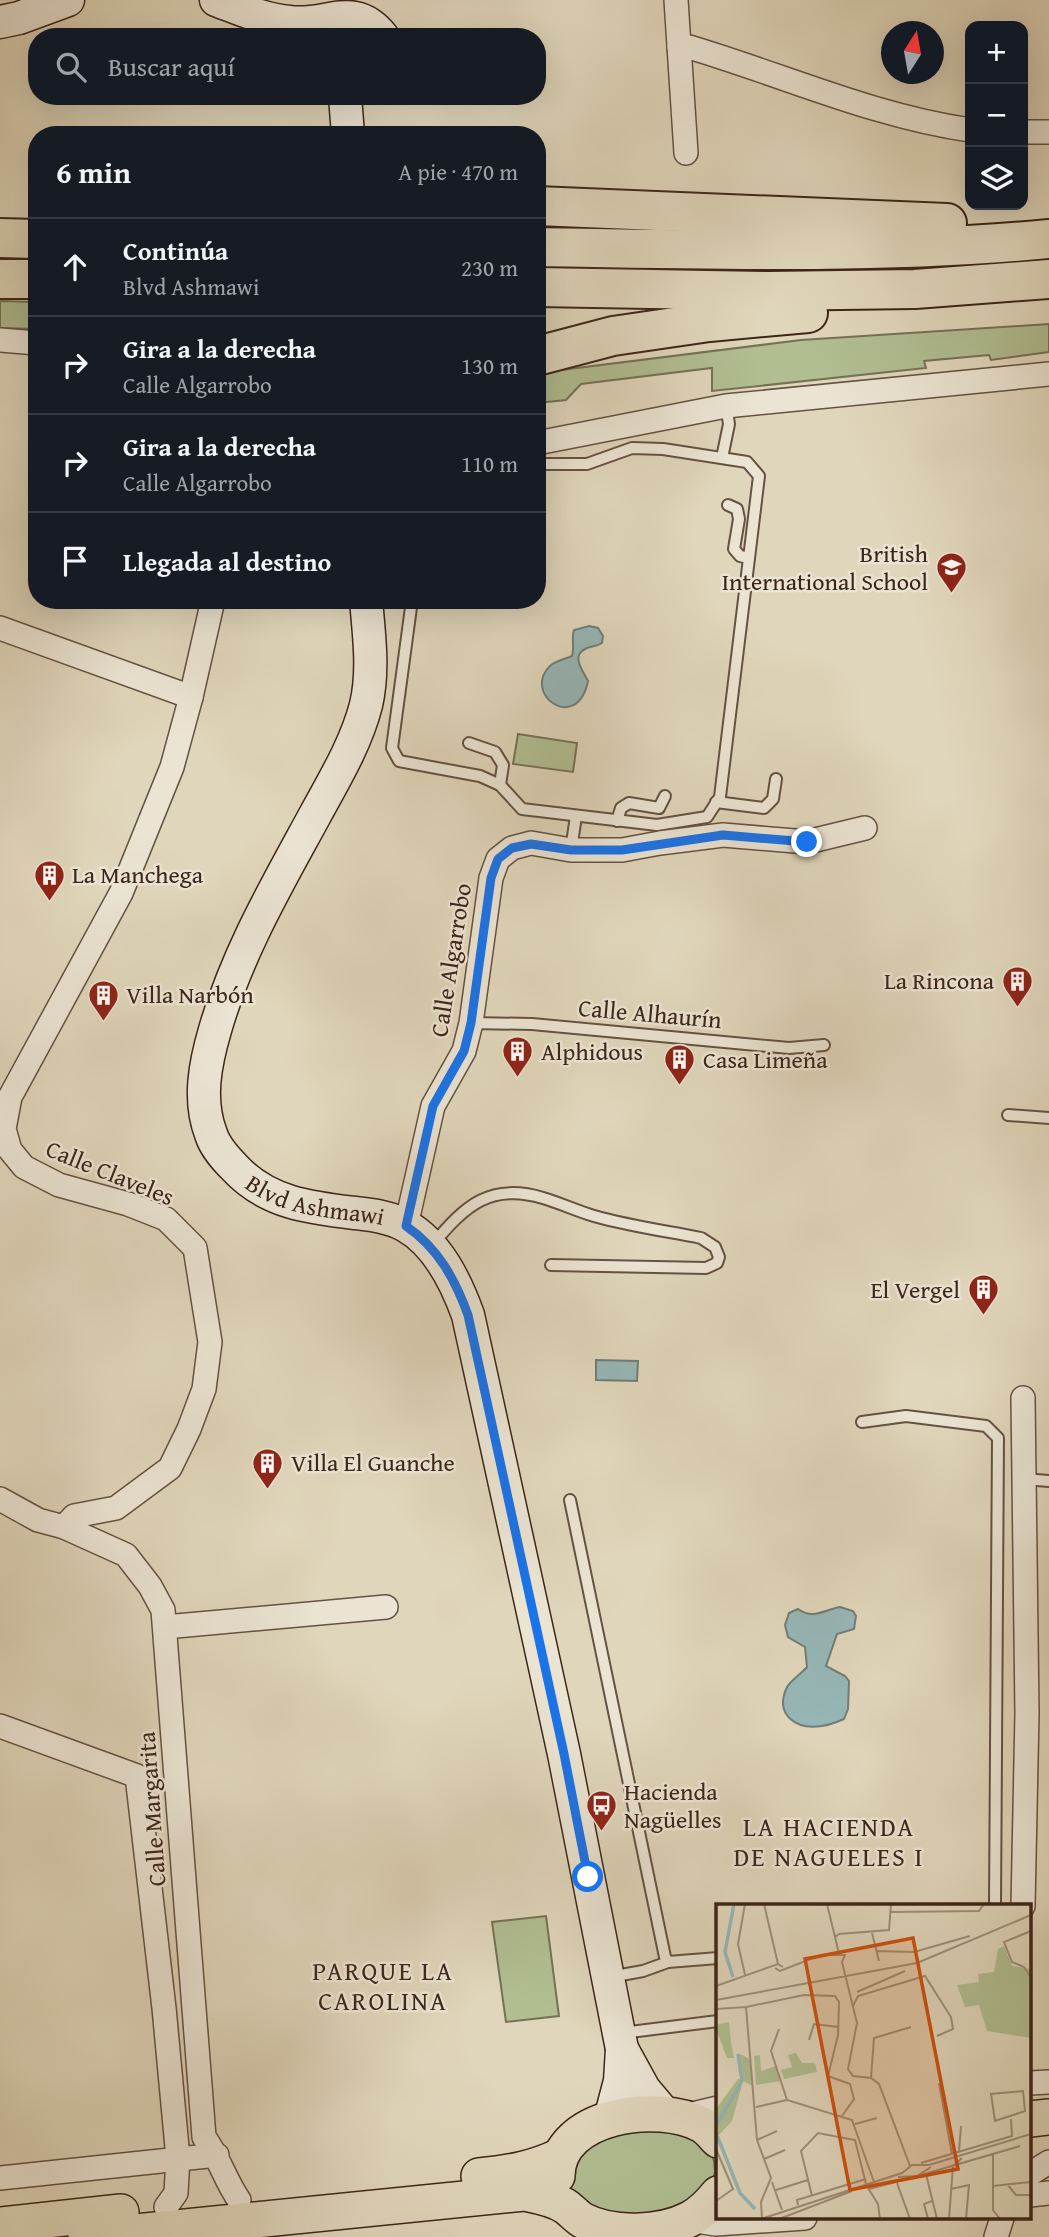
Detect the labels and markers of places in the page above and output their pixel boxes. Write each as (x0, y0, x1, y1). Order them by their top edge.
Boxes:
place label: British International School (722, 536, 929, 599)
school or university icon: British International School (934, 551, 968, 595)
place label: La Manchega (72, 857, 204, 892)
building icon: La Manchega (32, 858, 66, 902)
place label: La Rincona (884, 963, 995, 998)
building icon: La Rincona (1000, 964, 1034, 1008)
place label: Villa Narbón (126, 977, 254, 1012)
building icon: Villa Narbón (86, 978, 120, 1022)
place label: Alphidous (541, 1034, 643, 1069)
building icon: Alphidous (501, 1035, 535, 1079)
place label: Casa Limeña (703, 1042, 828, 1077)
building icon: Casa Limeña (663, 1043, 697, 1087)
place label: El Vergel (870, 1272, 960, 1307)
building icon: El Vergel (966, 1273, 1000, 1317)
place label: Villa El Guanche (291, 1445, 455, 1480)
building icon: Villa El Guanche (251, 1446, 285, 1490)
place label: Hacienda Nagüelles (624, 1774, 722, 1837)
bus stop icon: Hacienda Nagüelles (584, 1789, 618, 1833)

